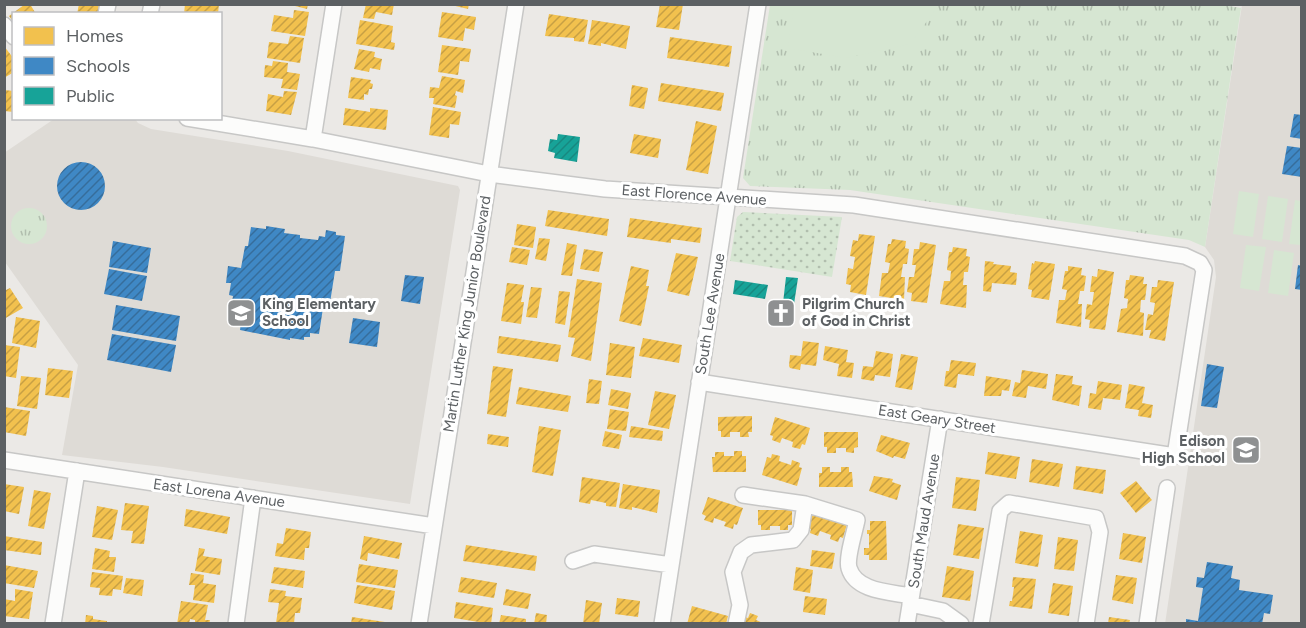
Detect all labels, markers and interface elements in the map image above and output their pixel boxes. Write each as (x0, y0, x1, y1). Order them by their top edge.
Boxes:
legend (12, 12, 222, 120)
text: Homes (66, 25, 124, 47)
text: Schools (66, 55, 130, 77)
text: Public (66, 85, 115, 107)
street label: East Florence Avenue (621, 181, 767, 209)
street label: Martin Luther King Junior Boulevard (439, 194, 495, 434)
street label: South Lee Avenue (692, 252, 728, 376)
place label: King Elementary School (262, 295, 376, 330)
place label: Pilgrim Church of God in Christ (802, 295, 911, 330)
school or university icon: King Elementary School (225, 297, 257, 329)
church icon: Pilgrim Church of God in Christ (765, 297, 797, 329)
street label: East Geary Street (877, 401, 997, 437)
place label: Edison High School (1142, 432, 1225, 467)
school or university icon: Edison High School (1230, 434, 1262, 466)
street label: South Maud Avenue (904, 452, 944, 590)
street label: East Lorena Avenue (152, 475, 286, 511)

